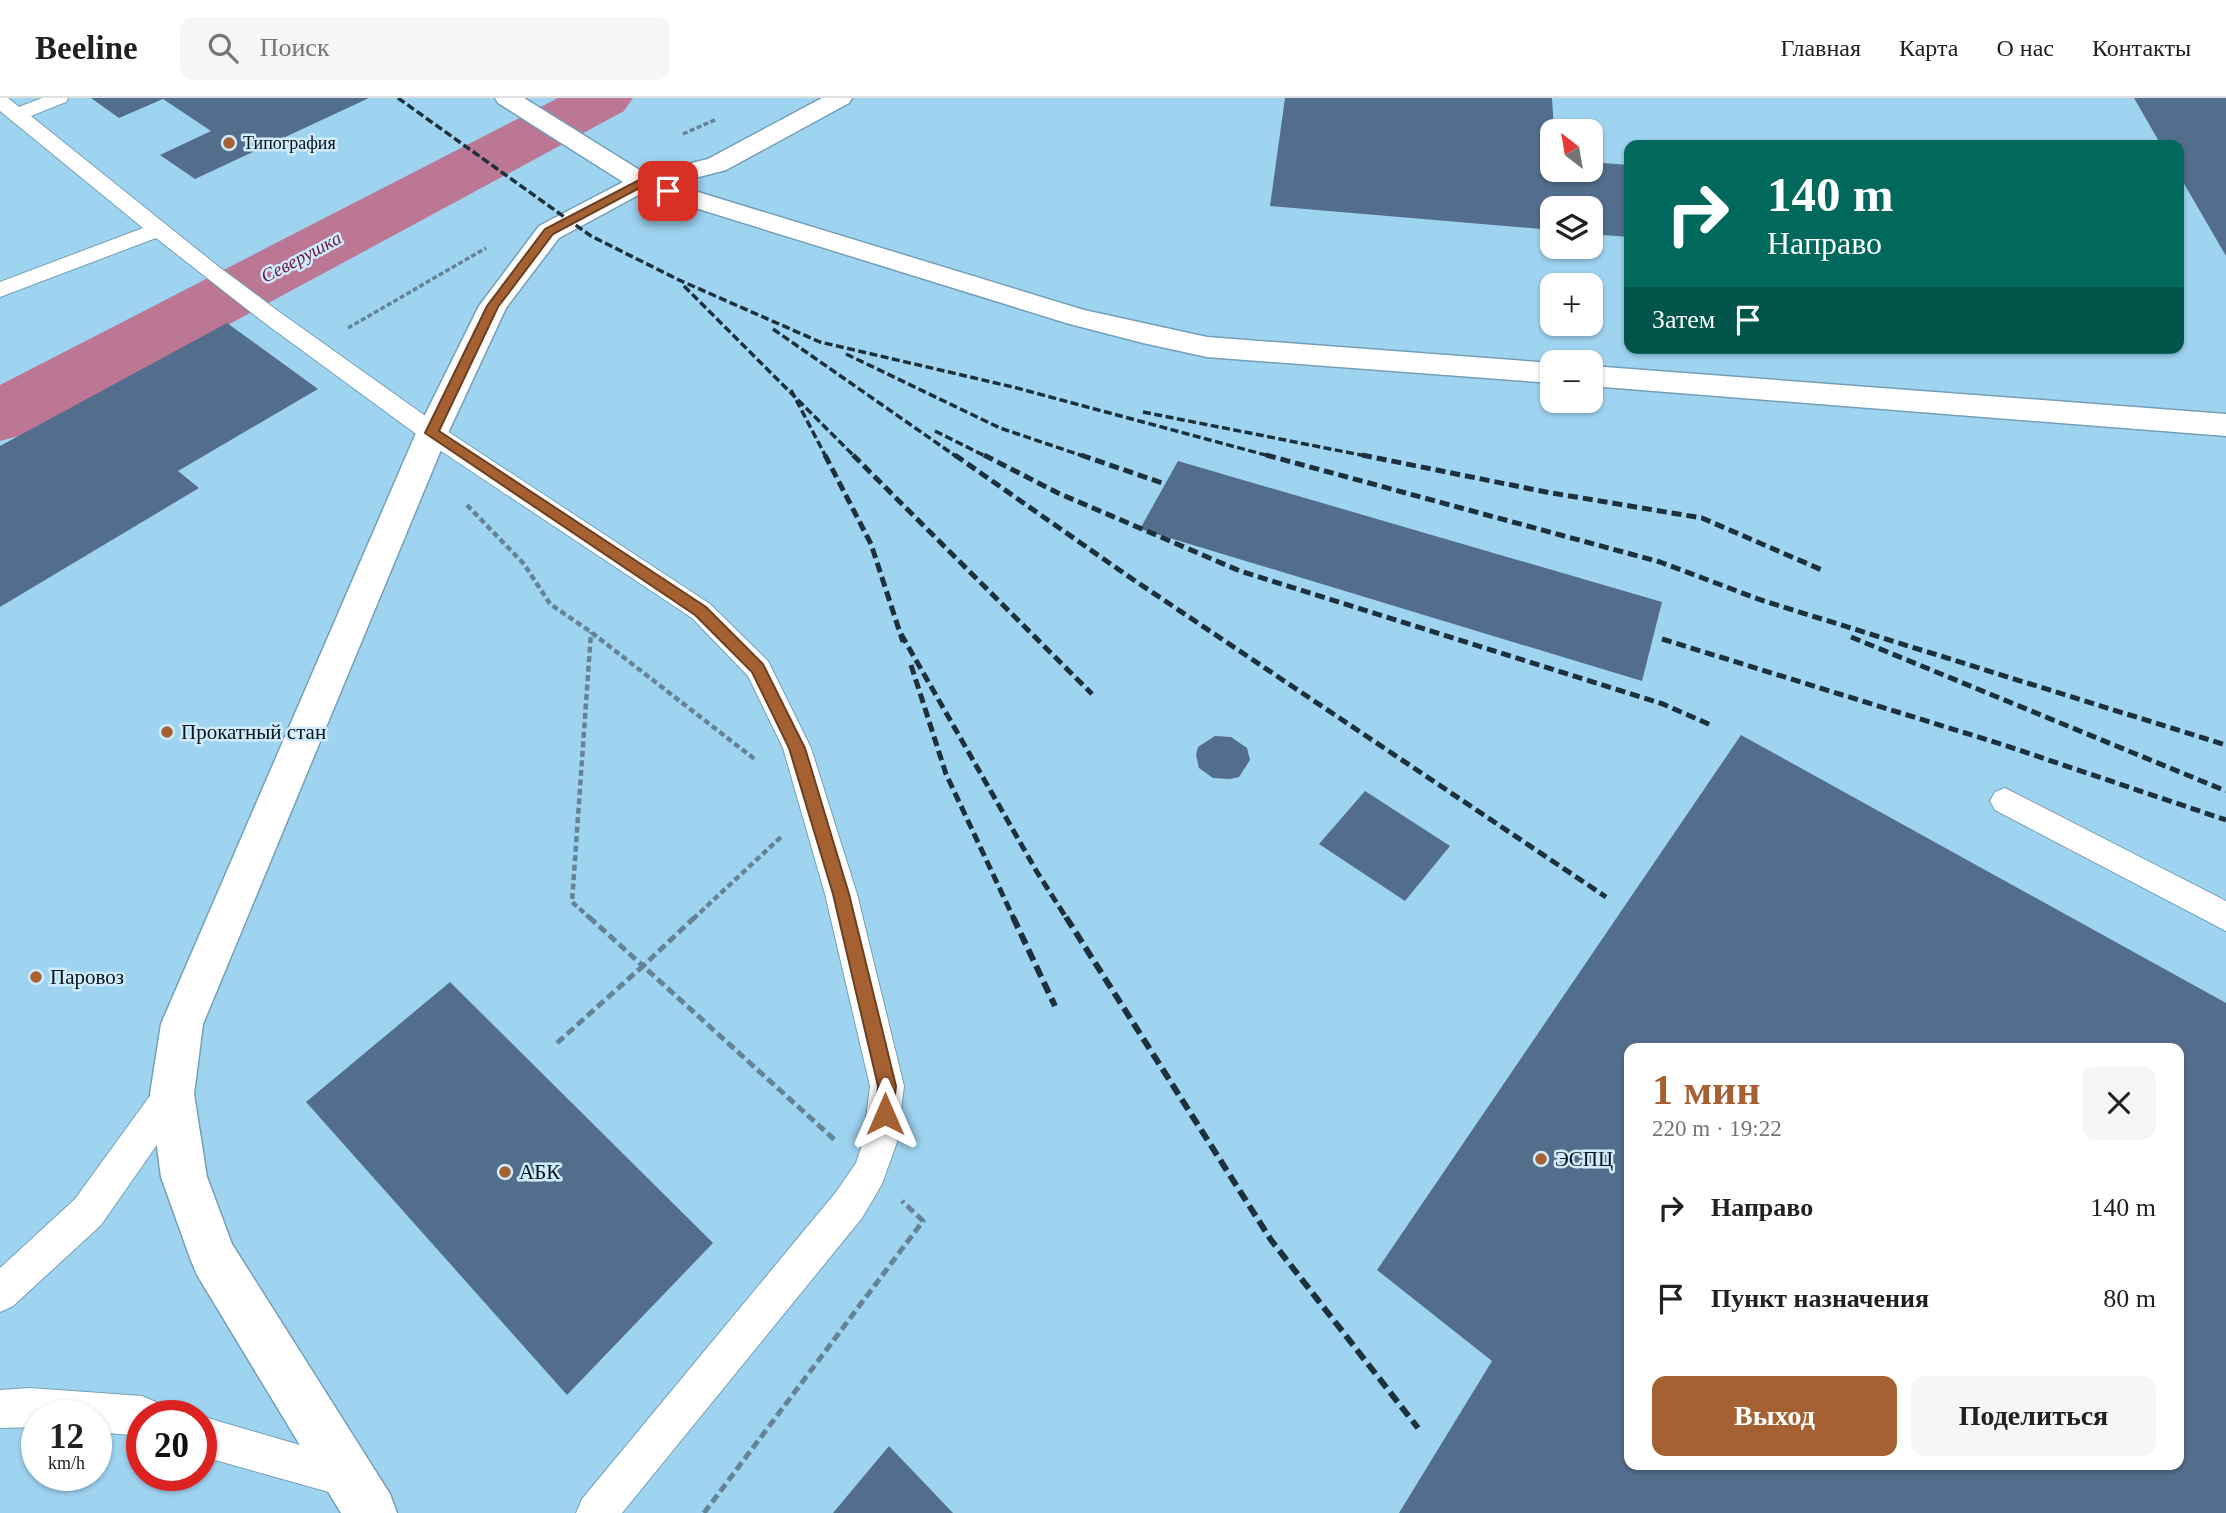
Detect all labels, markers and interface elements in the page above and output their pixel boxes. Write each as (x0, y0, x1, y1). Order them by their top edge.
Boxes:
search box (180, 17, 670, 80)
icon: search (204, 29, 242, 67)
text: Beeline (35, 30, 138, 66)
text: Поиск (260, 33, 330, 62)
text: Главная (1780, 35, 1861, 61)
text: Карта (1899, 35, 1958, 61)
text: О нас (1996, 35, 2054, 61)
text: Контакты (2092, 35, 2191, 61)
north arrow (1540, 119, 1603, 182)
map controls (1540, 119, 1603, 413)
place label: Типография (243, 133, 336, 153)
marker: Типография (221, 135, 237, 151)
pin (638, 161, 698, 221)
text: 140 m (1767, 167, 1894, 222)
icon: right (1652, 168, 1743, 259)
icon: arrive (649, 172, 687, 210)
button: layers (1540, 196, 1603, 259)
text: Направо (1767, 225, 1882, 261)
water label: Северушка (257, 227, 345, 287)
button: + (1540, 273, 1603, 336)
icon: arrive (1729, 301, 1767, 339)
text: Затем (1652, 305, 1715, 334)
button: − (1540, 350, 1603, 413)
place label: Прокатный стан (181, 720, 326, 744)
marker: Прокатный стан (159, 724, 175, 740)
place label: Паровоз (50, 965, 124, 989)
marker: Паровоз (28, 969, 44, 985)
button: close (2082, 1066, 2156, 1140)
text: 1 мин (1652, 1067, 1761, 1113)
position arrow (848, 1077, 922, 1151)
text: 220 m · 19:22 (1652, 1116, 1782, 1141)
place label: ЭСПЦ (1555, 1147, 1613, 1171)
marker: ЭСПЦ (1533, 1151, 1549, 1167)
place label: АБК (519, 1160, 561, 1184)
marker: АБК (497, 1164, 513, 1180)
icon: right (1652, 1189, 1690, 1227)
text: Направо (1711, 1193, 1813, 1222)
text: 140 m (2090, 1193, 2156, 1222)
icon: arrive (1652, 1280, 1690, 1318)
text: Пункт назначения (1711, 1284, 1929, 1313)
text: 80 m (2103, 1284, 2156, 1313)
button: Выход (1652, 1376, 1897, 1456)
button: Поделиться (1911, 1376, 2156, 1456)
speed limit sign: 20 (126, 1400, 217, 1491)
text: 12 (49, 1417, 84, 1456)
text: km/h (48, 1453, 85, 1473)

